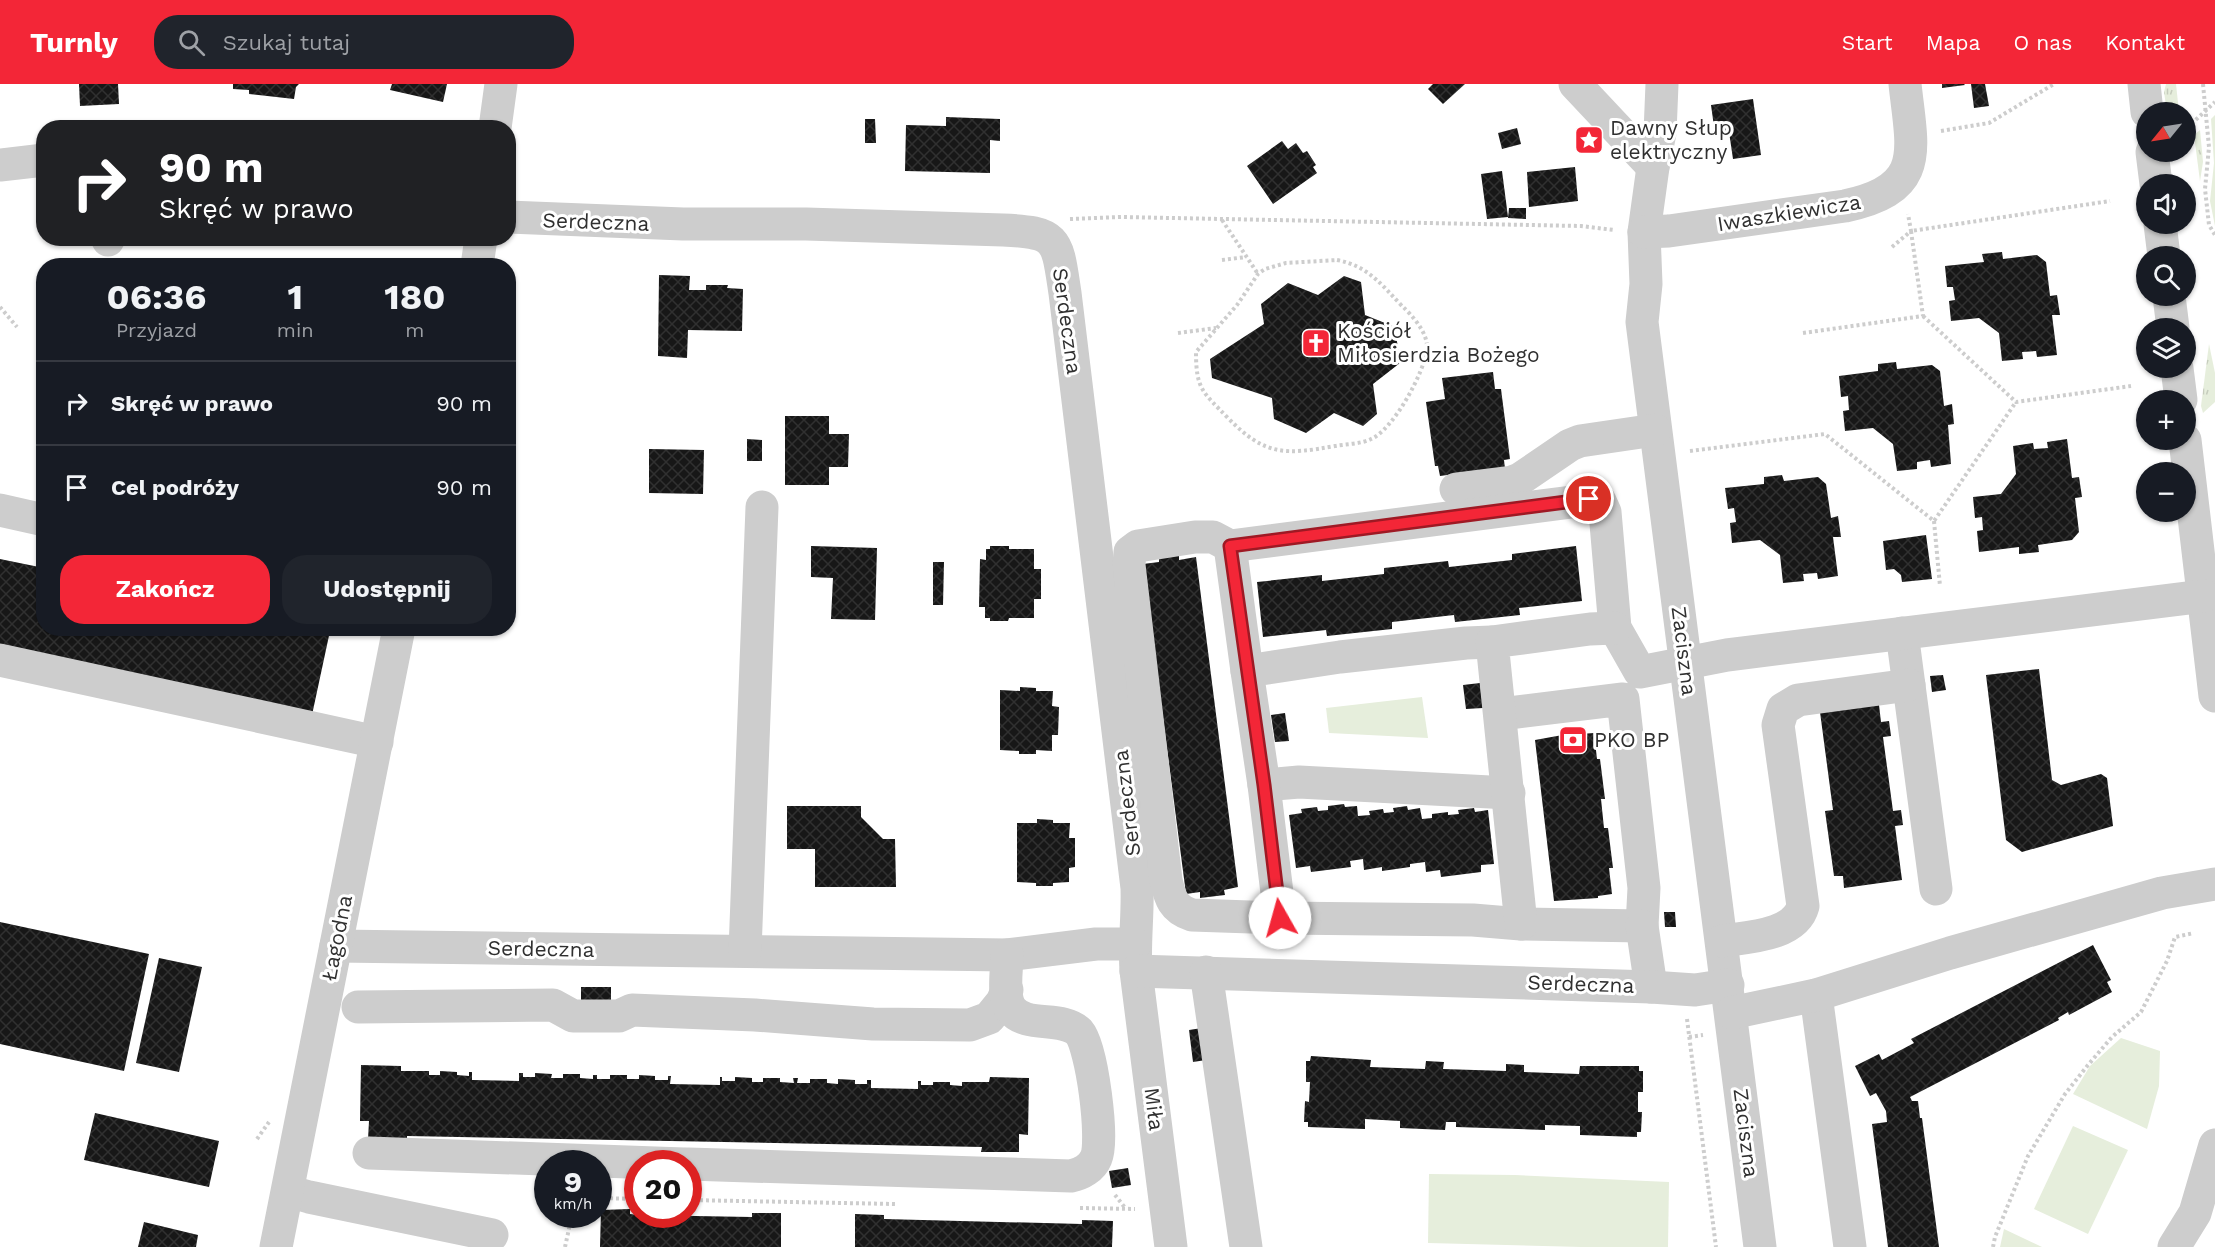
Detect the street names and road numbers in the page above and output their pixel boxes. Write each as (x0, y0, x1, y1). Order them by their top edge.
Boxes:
street label: Iwaszkiewicza (1715, 189, 1863, 236)
street label: Serdeczna (542, 207, 650, 236)
street label: Serdeczna (1048, 266, 1087, 376)
street label: Zaciszna (1667, 605, 1702, 697)
street label: Serdeczna (1108, 748, 1145, 858)
street label: Łagodna (316, 893, 357, 983)
street label: Serdeczna (487, 935, 595, 962)
street label: Serdeczna (1527, 969, 1635, 998)
street label: Miła (1139, 1086, 1170, 1132)
street label: Zaciszna (1729, 1087, 1764, 1179)

